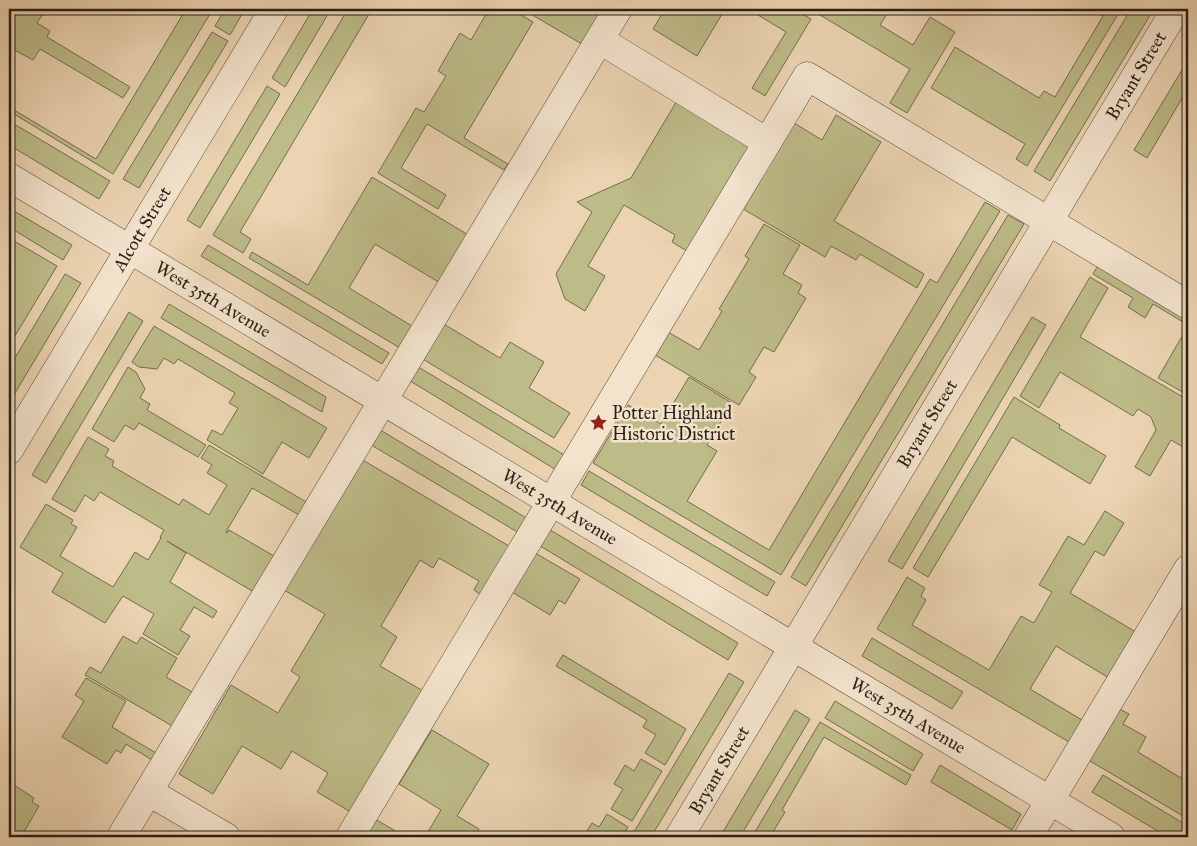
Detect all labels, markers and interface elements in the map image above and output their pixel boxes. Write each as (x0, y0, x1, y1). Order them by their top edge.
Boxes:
street label: Bryant Street (1101, 27, 1171, 124)
street label: Alcott Street (107, 182, 176, 276)
street label: West 35th Avenue (151, 256, 275, 342)
street label: Bryant Street (892, 375, 962, 472)
place label: Potter Highland Historic District (612, 402, 736, 445)
place icon: Potter Highland Historic District (588, 413, 608, 433)
street label: West 35th Avenue (498, 464, 621, 550)
street label: West 35th Avenue (846, 672, 970, 758)
street label: Bryant Street (684, 721, 754, 818)

